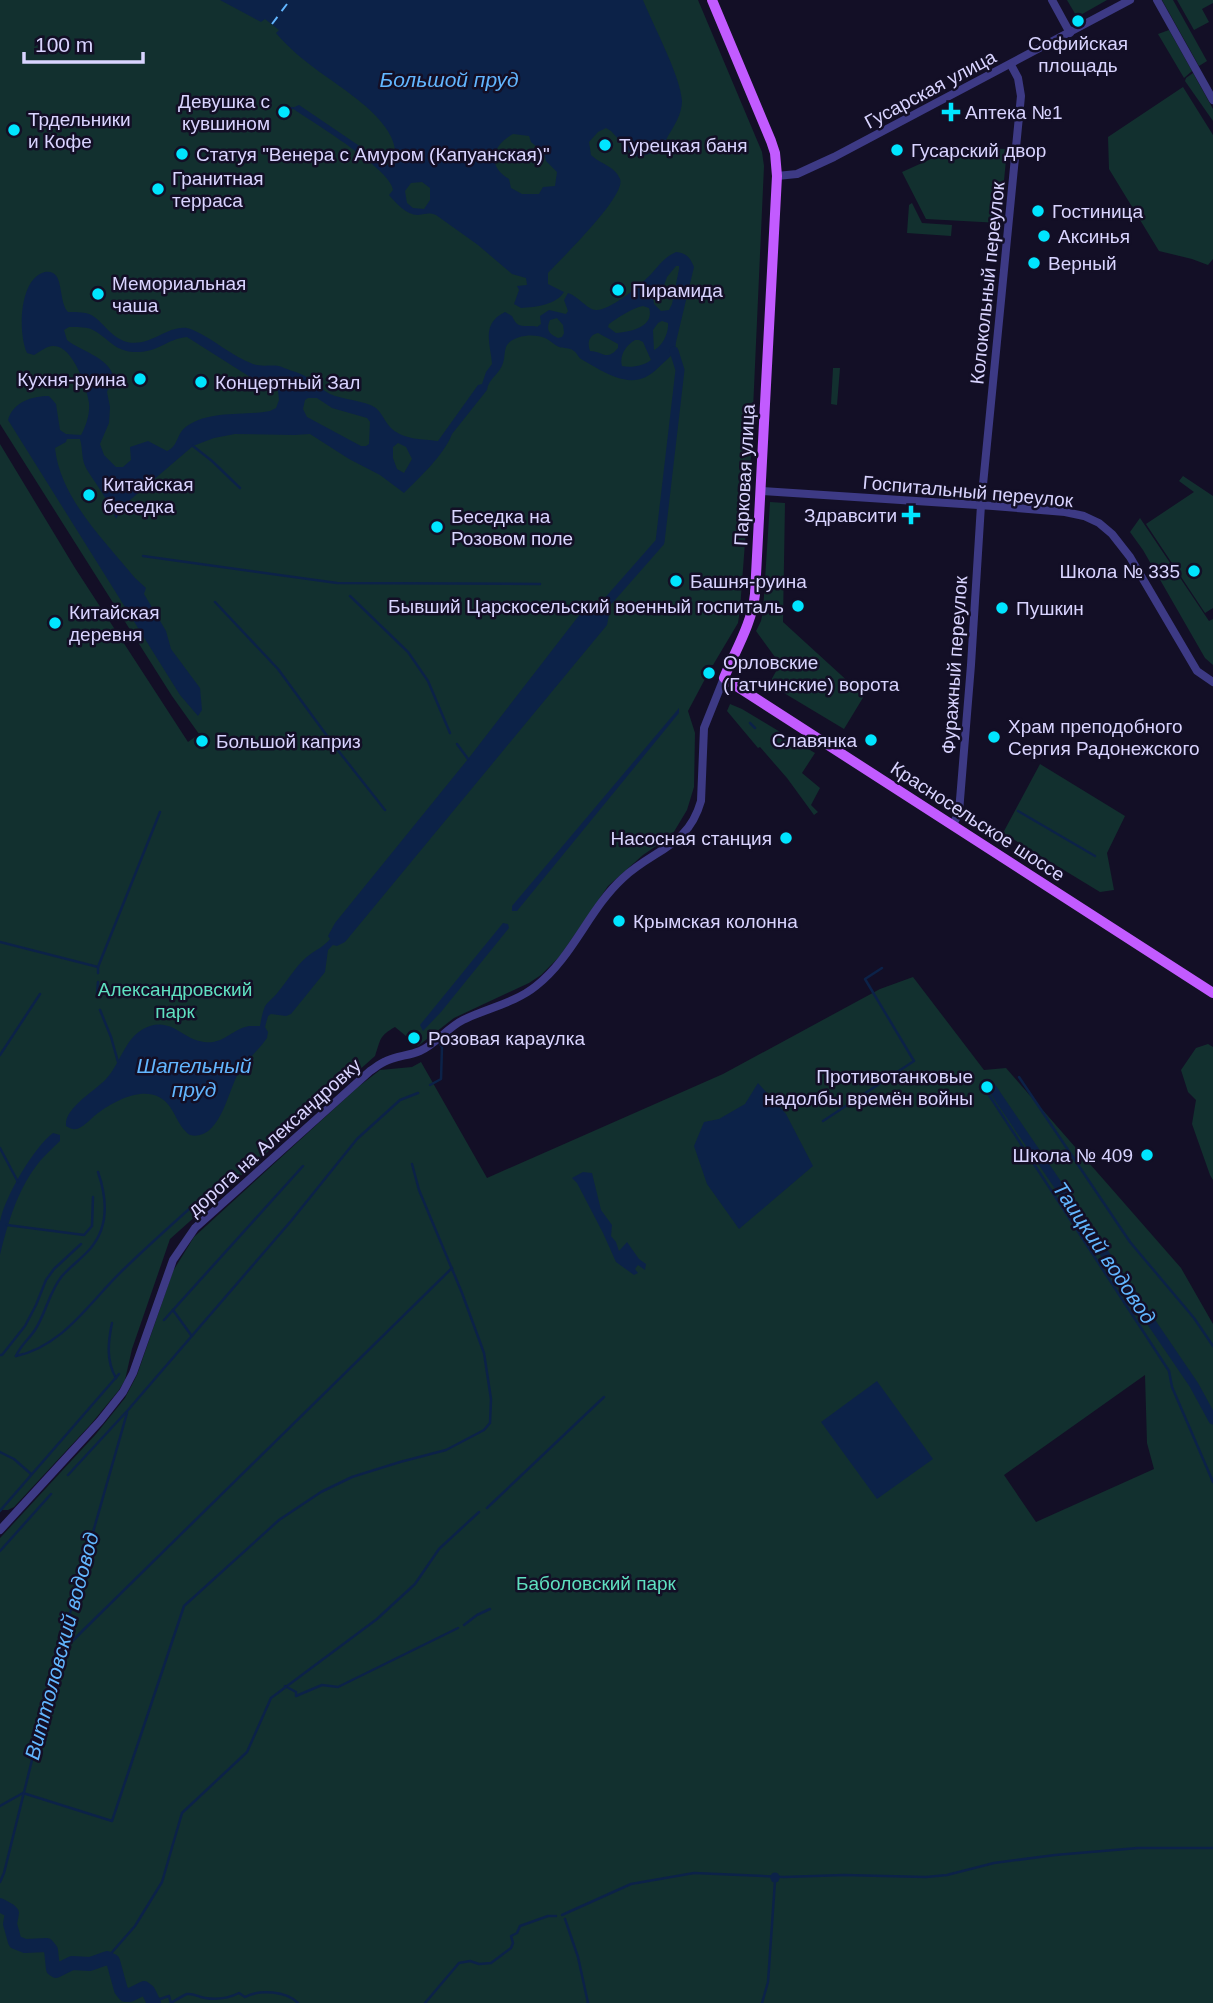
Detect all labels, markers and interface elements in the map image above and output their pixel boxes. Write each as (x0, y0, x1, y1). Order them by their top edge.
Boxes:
marker: Софийская площадь (1070, 13, 1086, 29)
scale bar (24, 21, 144, 65)
text: 100 m (35, 33, 93, 56)
place label: Софийская площадь (1028, 33, 1128, 76)
street label: Гусарская улица (861, 46, 1000, 133)
water label: Большой пруд (379, 68, 519, 91)
place label: Девушка с кувшином (178, 91, 270, 134)
place label: Аптека №1 (965, 102, 1063, 123)
marker: Девушка с кувшином (276, 104, 292, 120)
marker: Аптека №1 (943, 104, 959, 120)
place label: Трдельники и Кофе (28, 109, 131, 152)
marker: Трдельники и Кофе (6, 122, 22, 138)
place label: Турецкая баня (619, 135, 748, 156)
marker: Турецкая баня (597, 137, 613, 153)
place label: Гусарский двор (911, 140, 1046, 161)
marker: Гусарский двор (889, 142, 905, 158)
place label: Статуя "Венера с Амуром (Капуанская)" (196, 144, 550, 165)
marker: Статуя "Венера с Амуром (Капуанская)" (174, 146, 190, 162)
place label: Гранитная терраса (172, 168, 264, 211)
street label: Колокольный переулок (966, 180, 1009, 386)
marker: Гранитная терраса (150, 181, 166, 197)
place label: Гостиница (1052, 201, 1143, 222)
marker: Гостиница (1030, 203, 1046, 219)
place label: Аксинья (1058, 226, 1130, 247)
marker: Аксинья (1036, 228, 1052, 244)
place label: Верный (1048, 253, 1117, 274)
marker: Верный (1026, 255, 1042, 271)
place label: Мемориальная чаша (112, 273, 246, 316)
place label: Пирамида (632, 280, 723, 301)
marker: Пирамида (610, 282, 626, 298)
marker: Мемориальная чаша (90, 286, 106, 302)
place label: Кухня-руина (17, 369, 126, 390)
marker: Кухня-руина (132, 371, 148, 387)
place label: Концертный Зал (215, 372, 360, 393)
marker: Концертный Зал (193, 374, 209, 390)
street label: Парковая улица (730, 403, 759, 547)
street label: Госпитальный переулок (862, 472, 1075, 511)
place label: Китайская беседка (103, 474, 193, 517)
marker: Китайская беседка (81, 487, 97, 503)
place label: Здравсити (804, 505, 897, 526)
place label: Беседка на Розовом поле (451, 506, 573, 549)
marker: Здравсити (903, 507, 919, 523)
marker: Беседка на Розовом поле (429, 519, 445, 535)
place label: Школа № 335 (1060, 561, 1180, 582)
marker: Школа № 335 (1186, 563, 1202, 579)
place label: Башня-руина (690, 571, 807, 592)
marker: Башня-руина (668, 573, 684, 589)
street label: Фуражный переулок (938, 575, 971, 755)
place label: Бывший Царскосельский военный госпиталь (388, 596, 784, 617)
marker: Бывший Царскосельский военный госпиталь (790, 598, 806, 614)
place label: Пушкин (1016, 598, 1084, 619)
marker: Пушкин (994, 600, 1010, 616)
place label: Китайская деревня (69, 602, 159, 645)
marker: Китайская деревня (47, 615, 63, 631)
place label: Орловские (Гатчинские) ворота (723, 652, 900, 695)
marker: Орловские (Гатчинские) ворота (701, 665, 717, 681)
place label: Храм преподобного Сергия Радонежского (1008, 716, 1199, 759)
marker: Храм преподобного Сергия Радонежского (986, 729, 1002, 745)
place label: Славянка (772, 730, 857, 751)
place label: Большой каприз (216, 731, 361, 752)
marker: Славянка (863, 732, 879, 748)
marker: Большой каприз (194, 733, 210, 749)
street label: Красносельское шоссе (887, 757, 1069, 886)
place label: Насосная станция (610, 828, 772, 849)
marker: Насосная станция (778, 830, 794, 846)
place label: Крымская колонна (633, 911, 798, 932)
marker: Крымская колонна (611, 913, 627, 929)
park label: Александровский парк (98, 979, 252, 1022)
place label: Розовая караулка (428, 1028, 585, 1049)
marker: Розовая караулка (406, 1030, 422, 1046)
water label: Шапельный пруд (137, 1054, 252, 1101)
street label: дорога на Александровку (184, 1054, 365, 1221)
place label: Противотанковые надолбы времён войны (764, 1066, 973, 1109)
marker: Противотанковые надолбы времён войны (979, 1079, 995, 1095)
place label: Школа № 409 (1013, 1145, 1133, 1166)
marker: Школа № 409 (1139, 1147, 1155, 1163)
water label: Таицкий водовод (1048, 1177, 1160, 1328)
water label: Виттоловский водовод (20, 1530, 103, 1762)
park label: Баболовский парк (516, 1573, 677, 1594)

